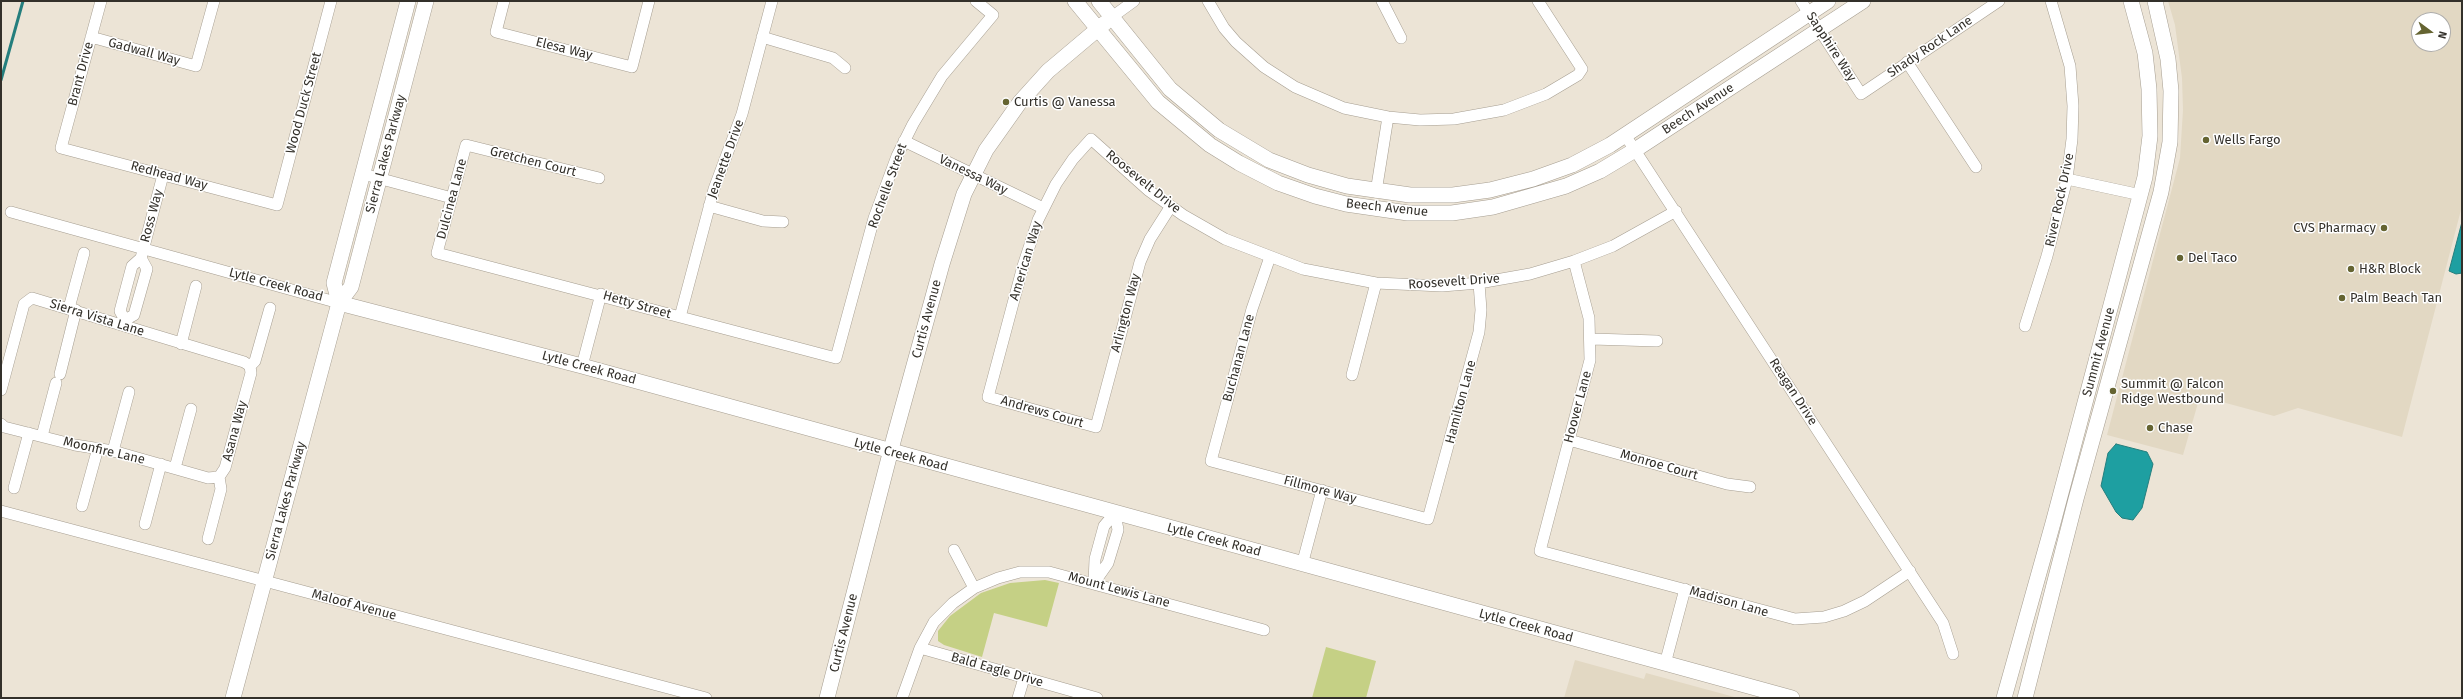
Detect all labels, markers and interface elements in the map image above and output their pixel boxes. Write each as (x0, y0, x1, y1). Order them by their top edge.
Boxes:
street label: Sapphire Way (1803, 9, 1859, 85)
north arrow (2411, 12, 2451, 52)
street label: Shady Rock Lane (1885, 13, 1975, 81)
text: N (2435, 30, 2449, 40)
street label: Elesa Way (534, 34, 594, 64)
street label: Gadwall Way (106, 35, 182, 69)
street label: Brant Drive (65, 40, 97, 108)
street label: Wood Duck Street (283, 50, 325, 156)
street label: Beech Avenue (1659, 80, 1737, 138)
street label: Sierra Lakes Parkway (363, 93, 409, 215)
place label: Curtis @ Vanessa (1014, 94, 1116, 110)
marker: Curtis @ Vanessa (1001, 97, 1011, 107)
street label: Jeanette Drive (704, 117, 748, 201)
place label: Wells Fargo (2214, 132, 2280, 148)
marker: Wells Fargo (2201, 135, 2211, 145)
street label: Rochelle Street (865, 141, 911, 231)
street label: Gretchen Court (488, 144, 578, 180)
street label: Roosevelt Drive (1102, 147, 1184, 217)
street label: Vanessa Way (936, 152, 1010, 198)
street label: River Rock Drive (2042, 152, 2078, 248)
street label: Dulcinea Lane (434, 157, 470, 241)
street label: Redhead Way (129, 158, 209, 194)
street label: Ross Way (137, 188, 167, 244)
street label: Beech Avenue (1345, 196, 1429, 220)
street label: American Way (1007, 219, 1045, 303)
place label: CVS Pharmacy (2293, 220, 2376, 236)
marker: CVS Pharmacy (2379, 223, 2389, 233)
place label: Del Taco (2188, 250, 2237, 266)
marker: Del Taco (2175, 253, 2185, 263)
place label: H&R Block (2359, 261, 2421, 277)
marker: H&R Block (2346, 264, 2356, 274)
street label: Lytle Creek Road (227, 265, 325, 305)
street label: Roosevelt Drive (1408, 271, 1500, 293)
street label: Arlington Way (1108, 272, 1144, 354)
street label: Curtis Avenue (909, 278, 945, 360)
street label: Hetty Street (601, 288, 673, 322)
place label: Palm Beach Tan (2350, 290, 2442, 306)
marker: Palm Beach Tan (2337, 293, 2347, 303)
street label: Sierra Vista Lane (48, 296, 146, 340)
street label: Summit Avenue (2080, 306, 2118, 398)
street label: Buchanan Lane (1220, 312, 1258, 404)
street label: Lytle Creek Road (540, 348, 638, 388)
street label: Reagan Drive (1766, 356, 1820, 428)
street label: Hamilton Lane (1442, 359, 1480, 445)
street label: Hoover Lane (1561, 369, 1595, 445)
place label: Summit @ Falcon Ridge Westbound (2121, 376, 2224, 407)
marker: Summit @ Falcon Ridge Westbound (2108, 386, 2118, 396)
street label: Andrews Court (999, 393, 1085, 431)
street label: Asana Way (219, 399, 251, 463)
place label: Chase (2158, 420, 2193, 436)
marker: Chase (2145, 423, 2155, 433)
street label: Moonfire Lane (61, 434, 147, 468)
street label: Lytle Creek Road (852, 435, 950, 475)
street label: Sierra Lakes Parkway (263, 440, 309, 562)
street label: Monroe Court (1618, 446, 1700, 484)
street label: Fillmore Way (1282, 473, 1358, 507)
street label: Lytle Creek Road (1165, 520, 1263, 560)
street label: Mount Lewis Lane (1066, 569, 1172, 611)
street label: Madison Lane (1688, 583, 1770, 621)
street label: Maloof Avenue (310, 586, 398, 624)
street label: Curtis Avenue (827, 592, 861, 674)
street label: Lytle Creek Road (1477, 606, 1575, 646)
street label: Bald Eagle Drive (949, 649, 1045, 691)

